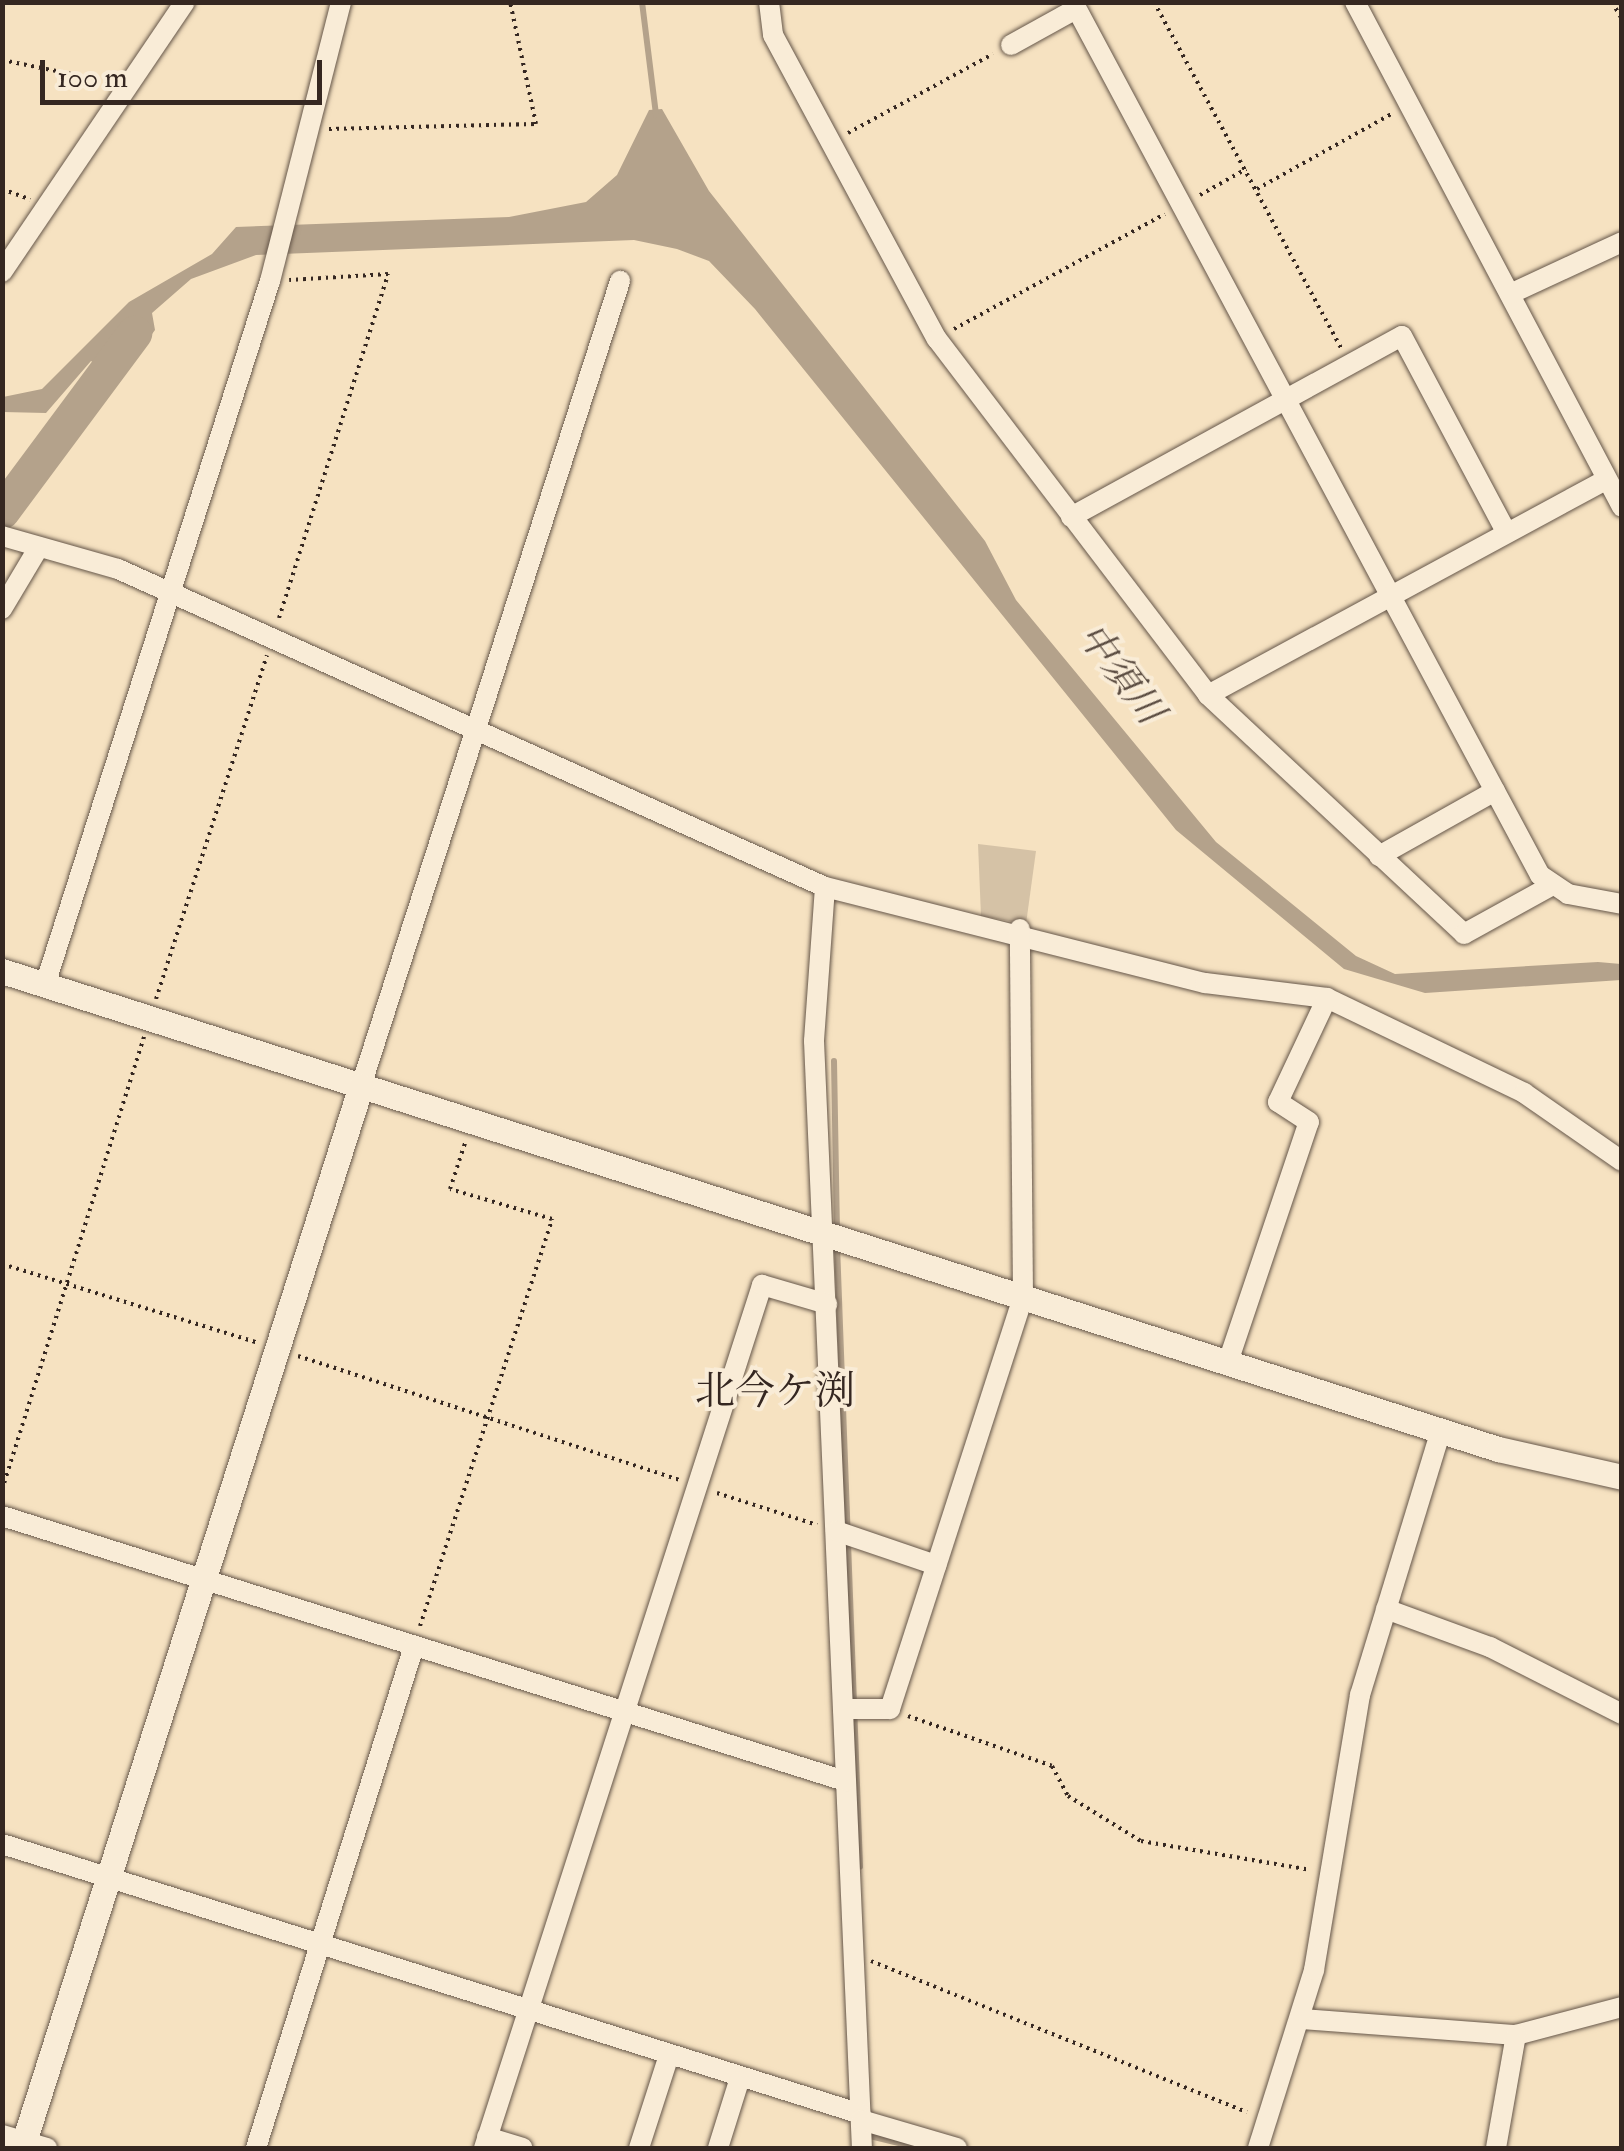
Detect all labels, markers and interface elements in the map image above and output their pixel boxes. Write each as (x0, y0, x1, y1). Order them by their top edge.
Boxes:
scale bar (45, 40, 328, 102)
text: 100 m (57, 59, 128, 96)
water label: 中須川 (1067, 615, 1173, 733)
district label: 北今ケ渕 (695, 1368, 855, 1416)

